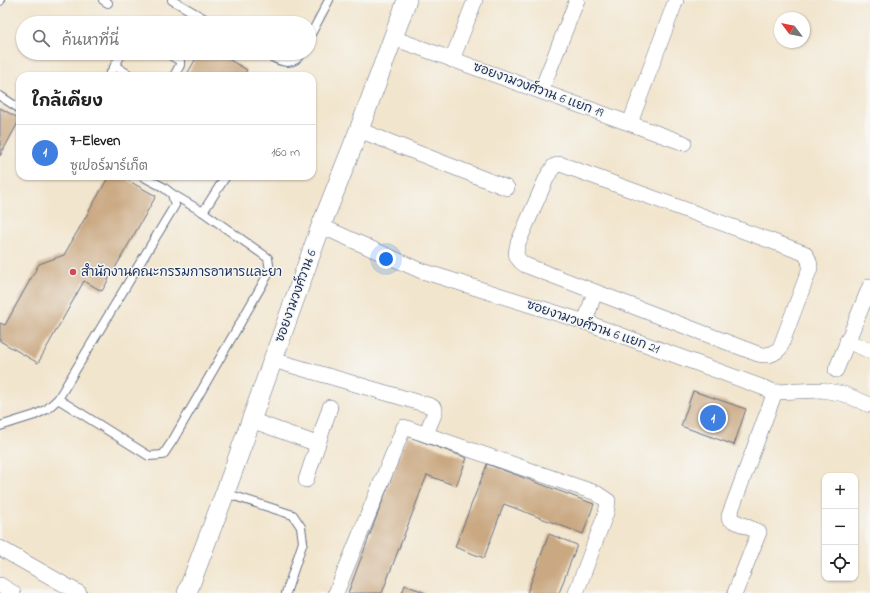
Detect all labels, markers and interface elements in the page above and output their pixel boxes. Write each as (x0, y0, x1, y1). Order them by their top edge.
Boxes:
north arrow (774, 12, 810, 48)
search box (16, 16, 316, 60)
icon: search (30, 27, 52, 49)
text: ค้นหาที่นี่ (62, 30, 119, 52)
street label: ซอยงามวงศ์วาน 6 แยก 19 (470, 57, 606, 122)
text: ใกล้เคียง (32, 89, 103, 114)
text: 7-Eleven (70, 130, 121, 152)
text: 1 (43, 143, 47, 162)
text: 160 m (271, 143, 300, 162)
text: ซูเปอร์มาร์เก็ต (70, 157, 148, 176)
street label: ซอยงามวงศ์วาน 6 (269, 246, 322, 345)
your location (376, 249, 396, 269)
place label: สำนักงานคณะกรรมการอาหารและยา (81, 263, 282, 282)
marker: สำนักงานคณะกรรมการอาหารและยา (68, 267, 78, 277)
street label: ซอยงามวงศ์วาน 6 แยก 21 (524, 294, 663, 359)
pin: 1 (700, 403, 726, 433)
map controls (822, 473, 858, 581)
button: + (822, 473, 858, 509)
button: − (822, 509, 858, 545)
button: locate (822, 545, 858, 581)

